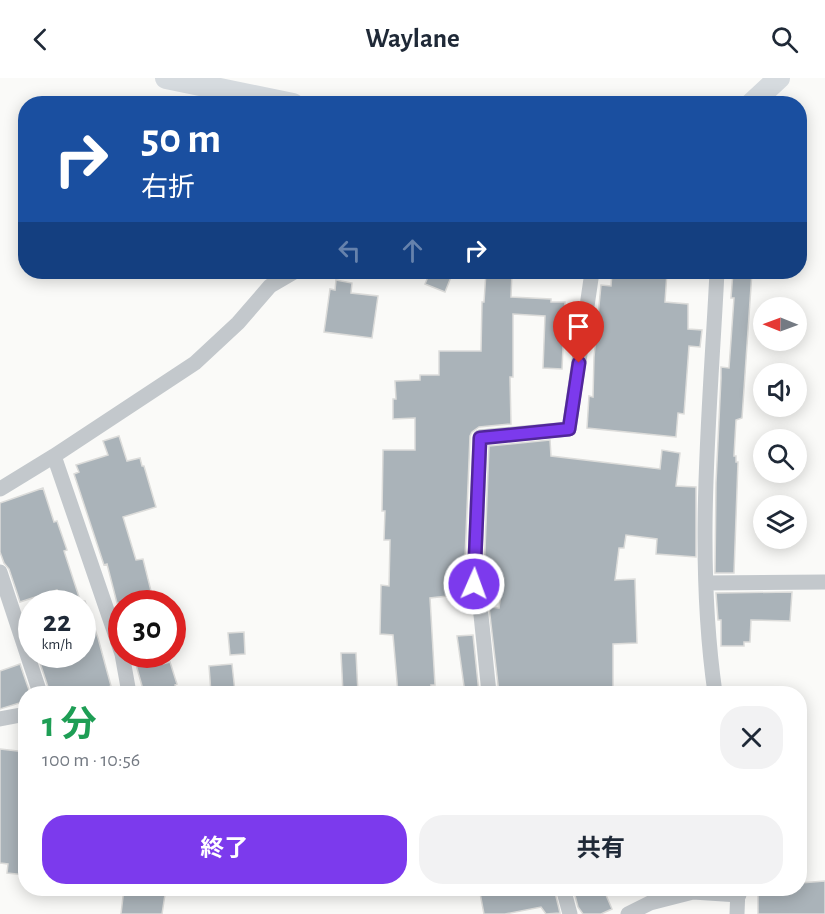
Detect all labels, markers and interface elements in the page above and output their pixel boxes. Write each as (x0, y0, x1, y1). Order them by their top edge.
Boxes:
icon: back (24, 23, 57, 56)
icon: search (768, 23, 801, 56)
text: Waylane (365, 25, 460, 52)
text: 50 m (141, 118, 221, 160)
icon: right (42, 120, 120, 198)
text: 右折 (141, 174, 195, 201)
icon: left (333, 234, 366, 267)
icon: ahead (396, 234, 429, 267)
icon: right (459, 234, 492, 267)
north arrow (753, 297, 807, 351)
map controls (753, 297, 807, 549)
pin (553, 301, 604, 363)
icon: arrive (562, 310, 595, 343)
button: sound (753, 363, 807, 417)
button: search (753, 429, 807, 483)
button: layers (753, 495, 807, 549)
position arrow (442, 552, 506, 616)
speed limit sign: 30 (108, 590, 186, 668)
text: 22 (43, 607, 71, 637)
text: km/h (42, 637, 72, 652)
button: close (720, 706, 783, 769)
text: 1 分 (42, 707, 96, 743)
text: 100 m · 10:56 (42, 750, 140, 770)
button: 終了 (42, 815, 407, 884)
button: 共有 (419, 815, 783, 884)

